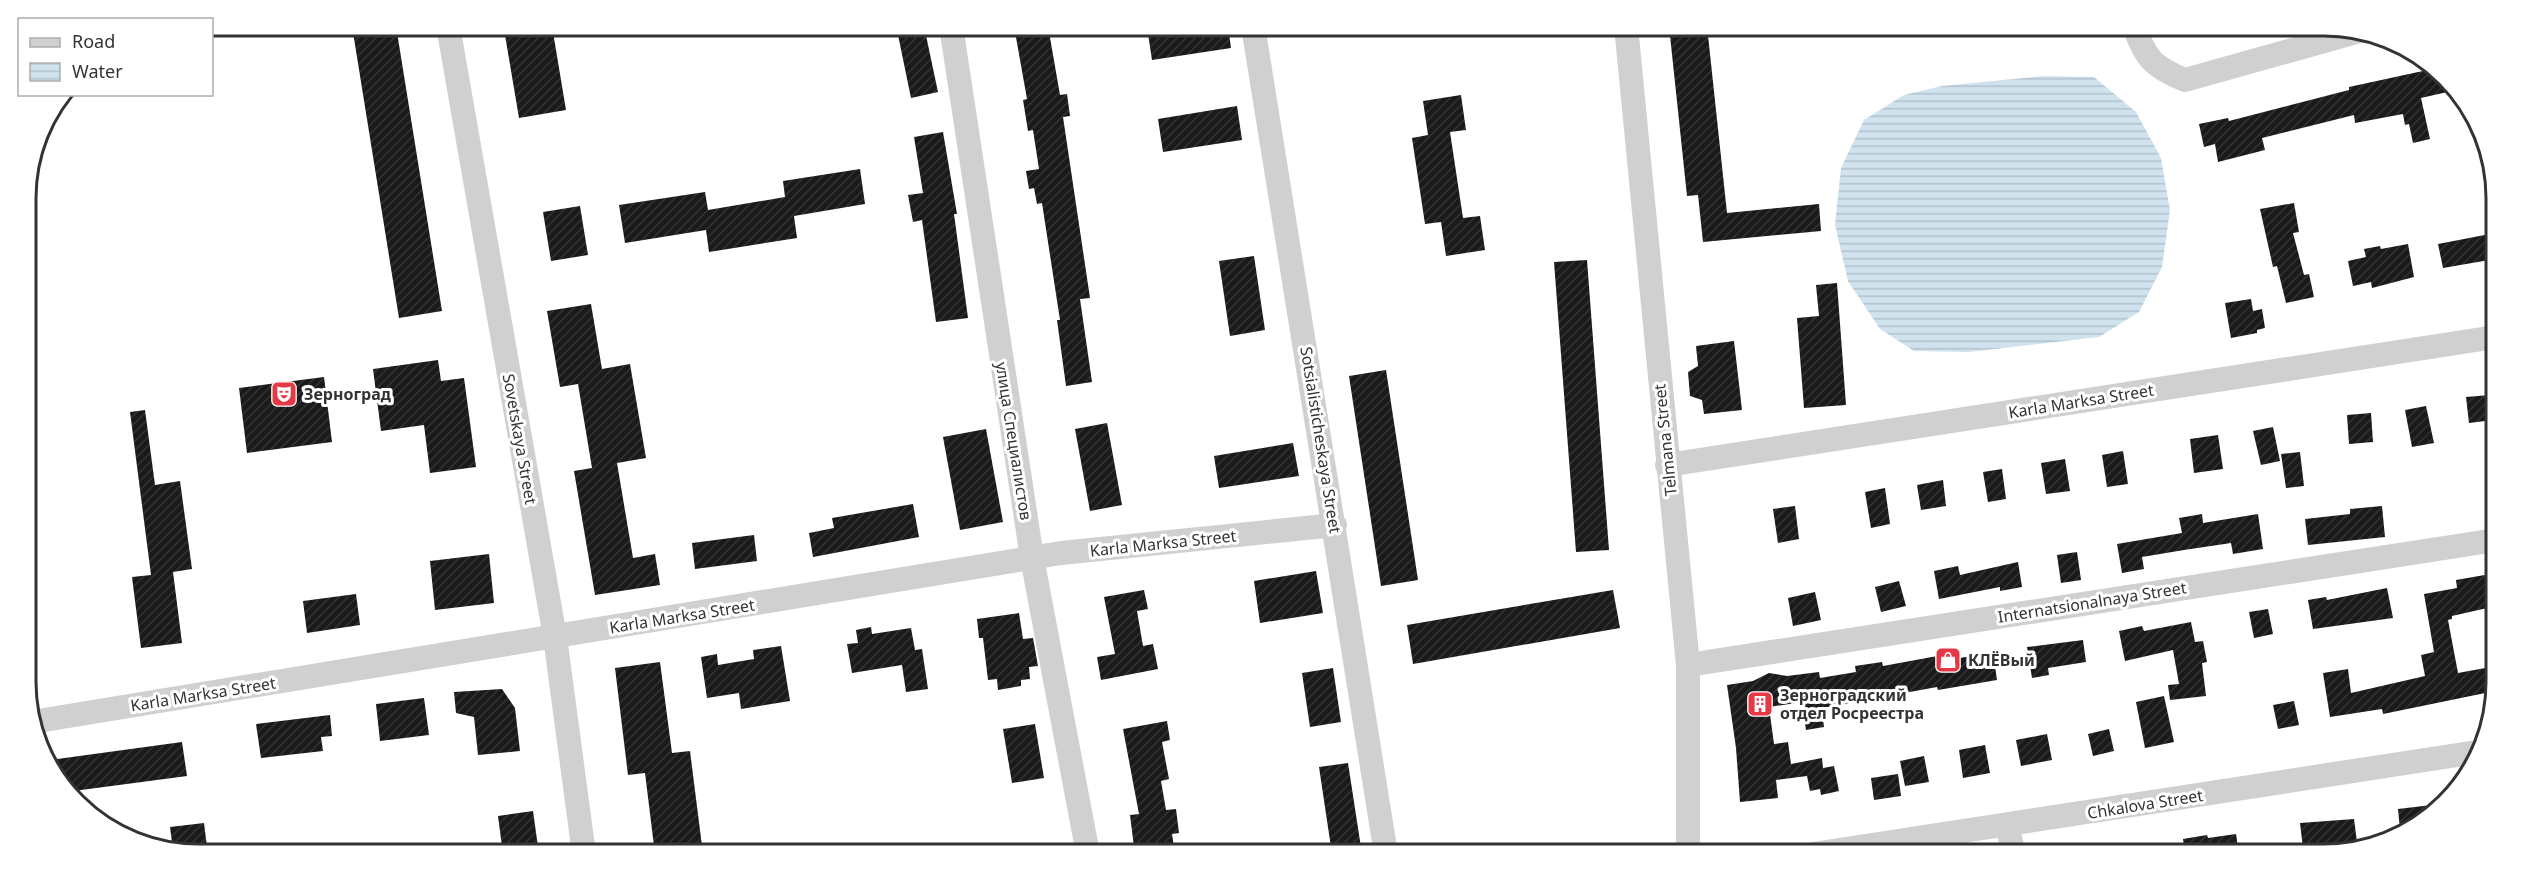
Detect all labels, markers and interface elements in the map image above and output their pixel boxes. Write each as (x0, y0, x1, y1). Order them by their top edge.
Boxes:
legend (18, 18, 213, 96)
text: Road (72, 29, 115, 53)
text: Water (72, 59, 123, 83)
street label: Sotsialisticheskaya Street (1295, 345, 1347, 535)
street label: улица Специалистов (991, 360, 1037, 522)
street label: Sovetskaya Street (498, 372, 542, 506)
theatre icon: Зерноград (269, 379, 299, 409)
street label: Karla Marksa Street (2007, 379, 2155, 423)
place label: Зерноград (304, 383, 392, 405)
street label: Telmana Street (1648, 383, 1682, 497)
street label: Karla Marksa Street (1089, 524, 1237, 562)
street label: Internatsionalnaya Street (1996, 576, 2188, 628)
street label: Karla Marksa Street (608, 594, 756, 638)
shop icon: КЛЁВый (1933, 645, 1963, 675)
place label: КЛЁВый (1968, 649, 2035, 671)
street label: Karla Marksa Street (129, 672, 277, 716)
place label: Зерноградский отдел Росреестра (1780, 684, 1924, 724)
building icon: Зерноградский отдел Росреестра (1745, 689, 1775, 719)
street label: Chkalova Street (2086, 784, 2205, 824)

